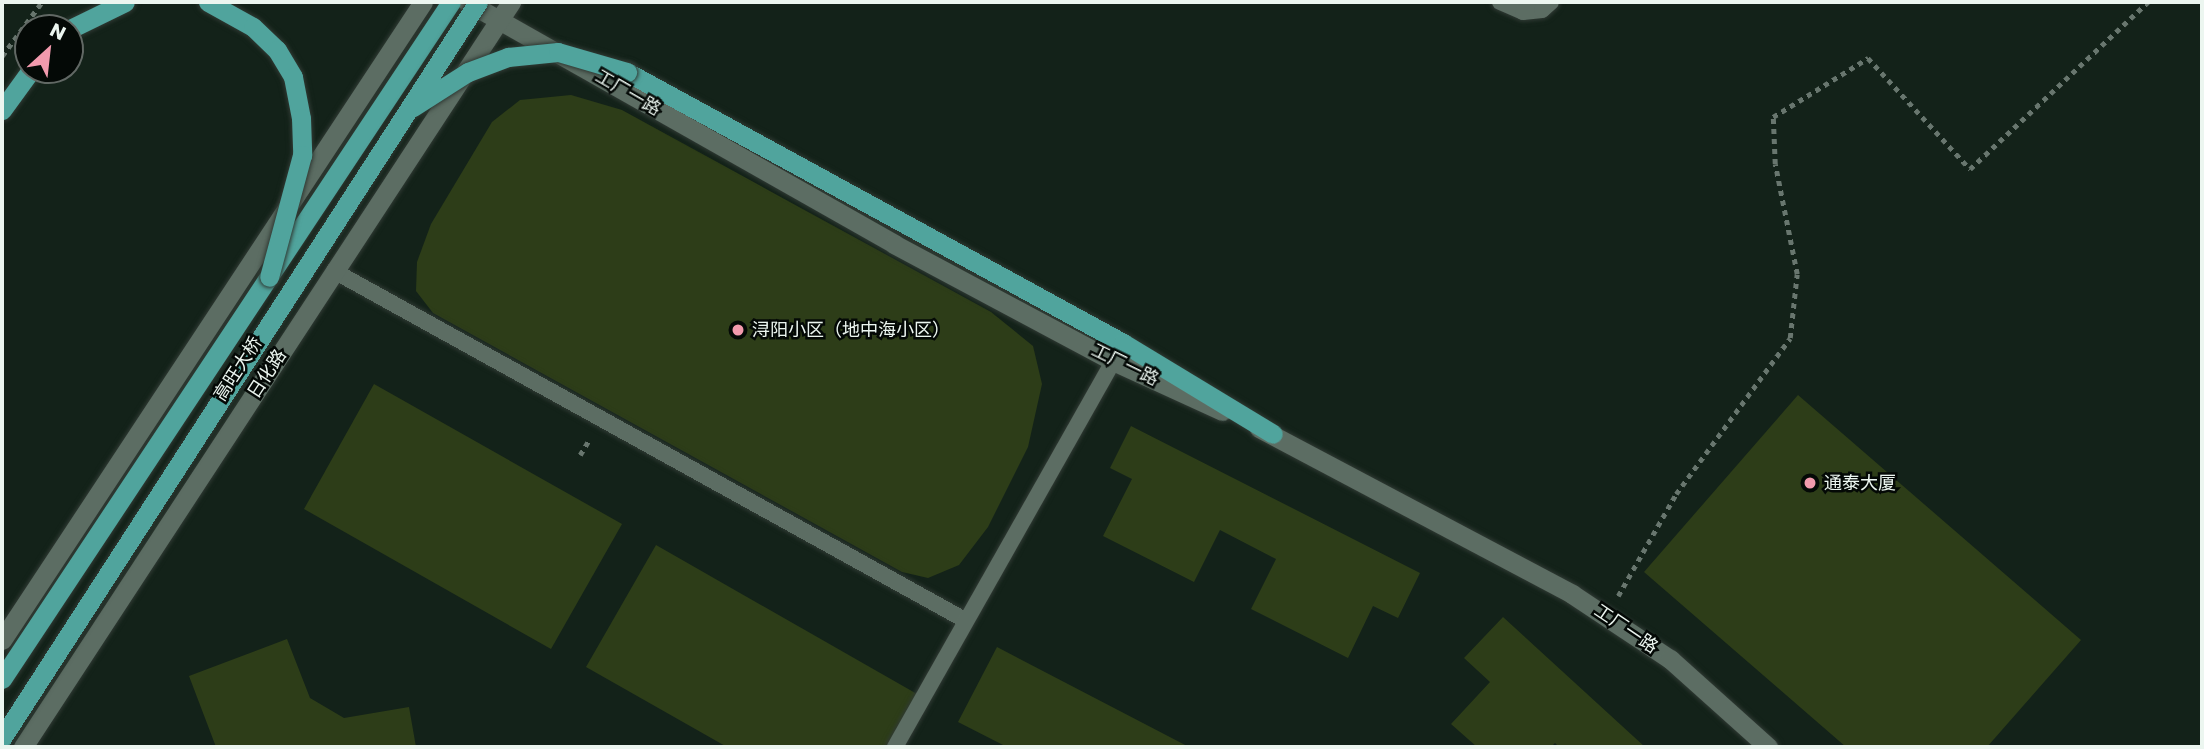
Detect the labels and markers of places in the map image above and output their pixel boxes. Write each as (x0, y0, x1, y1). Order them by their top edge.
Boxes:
place label: 浔阳小区（地中海小区） (752, 319, 950, 341)
marker: 浔阳小区（地中海小区） (730, 322, 746, 338)
place label: 通泰大厦 (1824, 472, 1896, 494)
marker: 通泰大厦 (1802, 475, 1818, 491)

